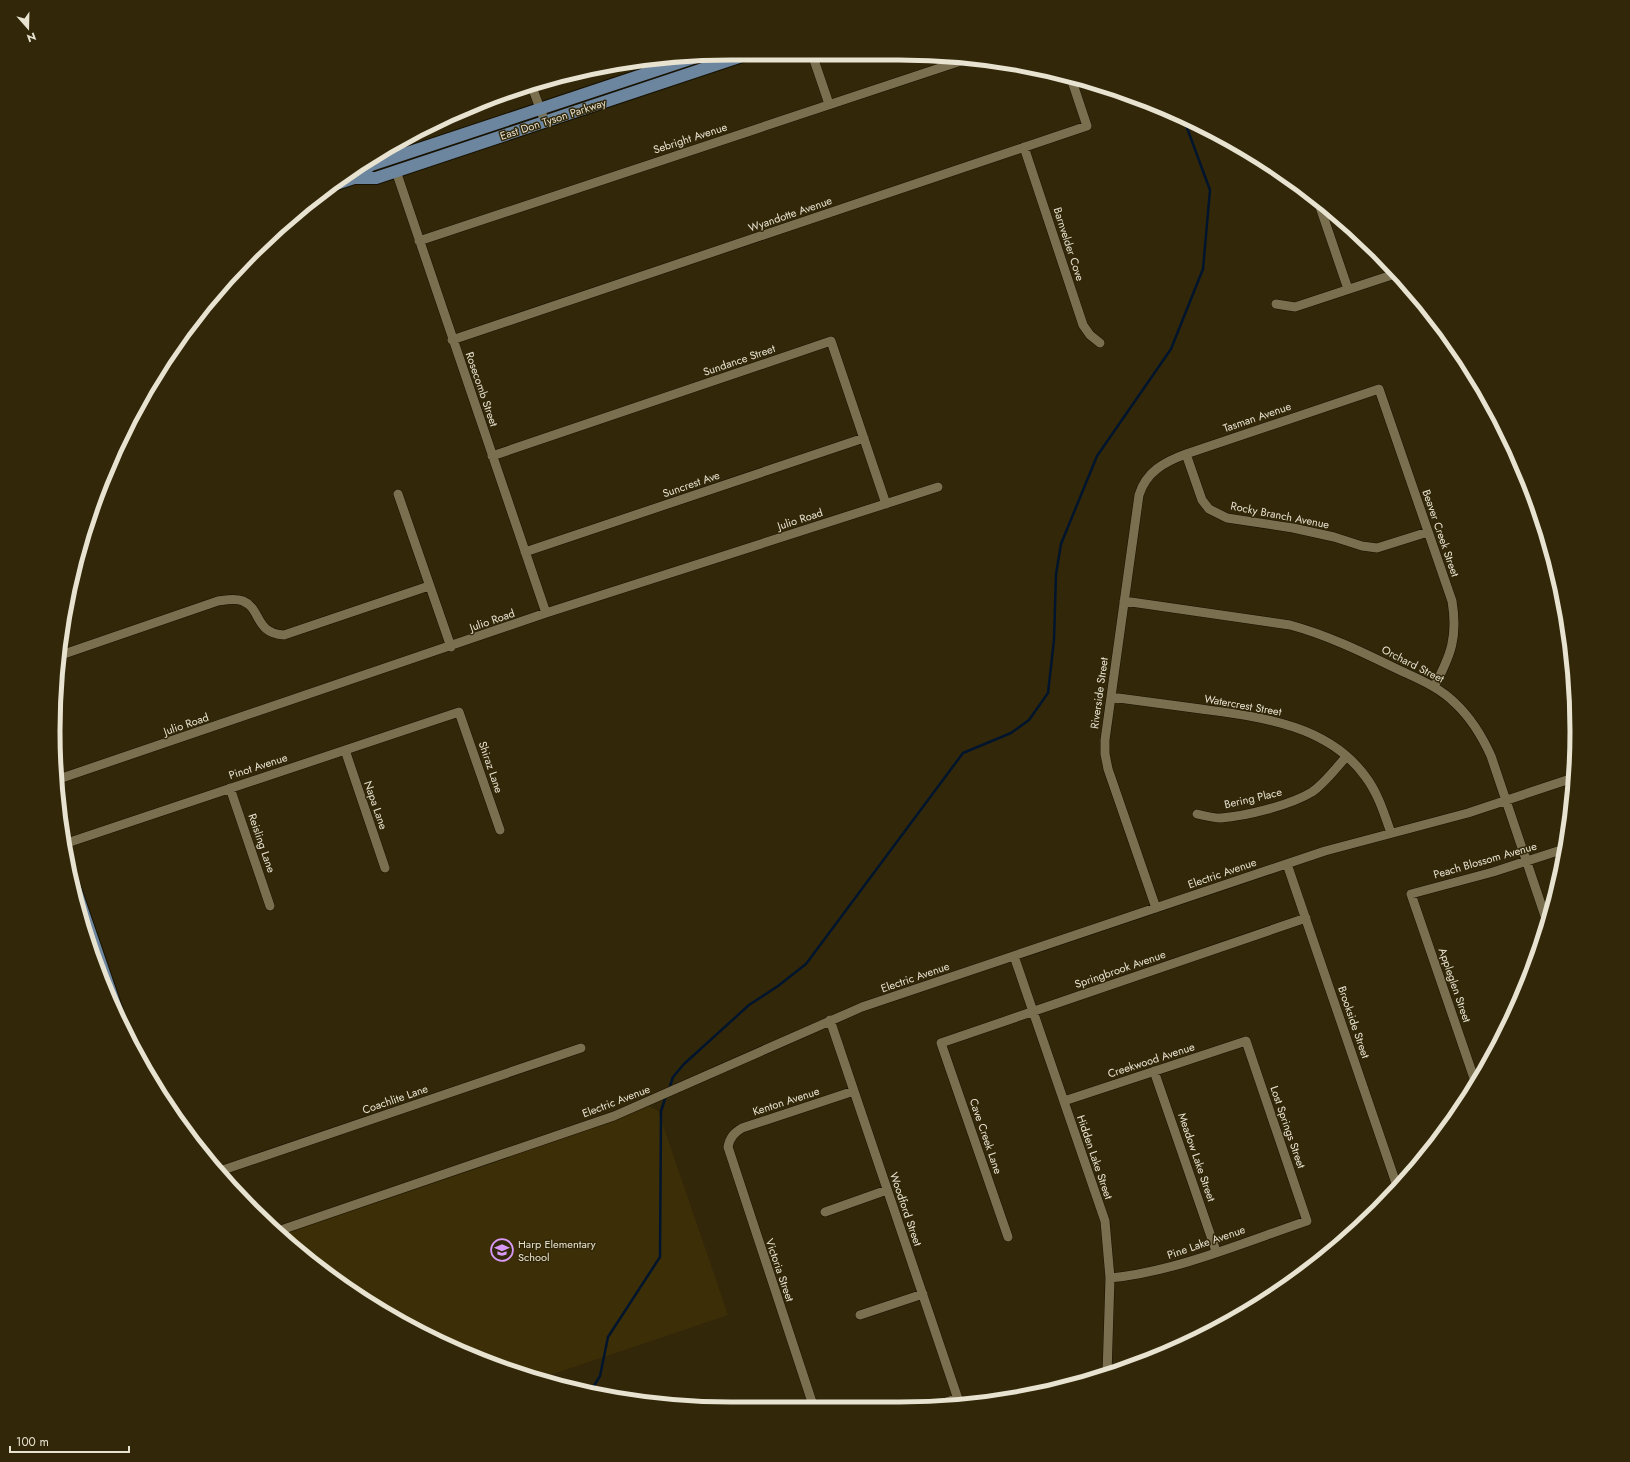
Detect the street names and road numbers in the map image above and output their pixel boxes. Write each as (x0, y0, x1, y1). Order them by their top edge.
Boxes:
street label: East Don Tyson Parkway (498, 94, 608, 144)
street label: Sebright Avenue (651, 118, 729, 157)
street label: Wyandotte Avenue (746, 192, 834, 236)
street label: Barnvelder Cove (1050, 205, 1089, 283)
street label: Sundance Street (701, 340, 778, 380)
street label: Rosecomb Street (462, 350, 502, 429)
street label: Tasman Avenue (1221, 398, 1293, 436)
street label: Suncrest Ave (660, 467, 722, 501)
street label: Beaver Creek Street (1419, 487, 1464, 579)
street label: Rocky Branch Avenue (1229, 498, 1331, 532)
street label: Julio Road (773, 504, 825, 534)
street label: Julio Road (465, 605, 517, 636)
street label: Orchard Street (1379, 641, 1447, 687)
street label: Riverside Street (1086, 656, 1112, 730)
street label: Watercrest Street (1203, 690, 1283, 720)
street label: Julio Road (159, 709, 211, 740)
street label: Shiraz Lane (475, 739, 507, 795)
street label: Pinot Avenue (227, 749, 290, 783)
street label: Napa Lane (360, 779, 392, 832)
street label: Bering Place (1223, 784, 1284, 812)
street label: Reisling Lane (244, 811, 280, 875)
street label: Peach Blossom Avenue (1432, 838, 1539, 882)
street label: Electric Avenue (1186, 854, 1259, 892)
street label: Springbrook Avenue (1072, 946, 1168, 992)
street label: Appleglen Street (1435, 946, 1475, 1025)
street label: Electric Avenue (879, 958, 952, 996)
street label: Brookside Street (1334, 984, 1374, 1061)
street label: Creekwood Avenue (1105, 1038, 1197, 1082)
street label: Coachlite Lane (360, 1080, 430, 1118)
street label: Electric Avenue (580, 1081, 653, 1121)
street label: Kenton Avenue (751, 1083, 822, 1119)
street label: Lost Springs Street (1266, 1084, 1310, 1171)
street label: Cave Creek Lane (966, 1096, 1006, 1176)
street label: Meadow Lake Street (1174, 1110, 1220, 1204)
street label: Hidden Lake Street (1073, 1113, 1117, 1202)
street label: Woodford Street (886, 1170, 926, 1248)
street label: Pine Lake Avenue (1165, 1221, 1248, 1263)
street label: Victoria Street (762, 1236, 798, 1304)

